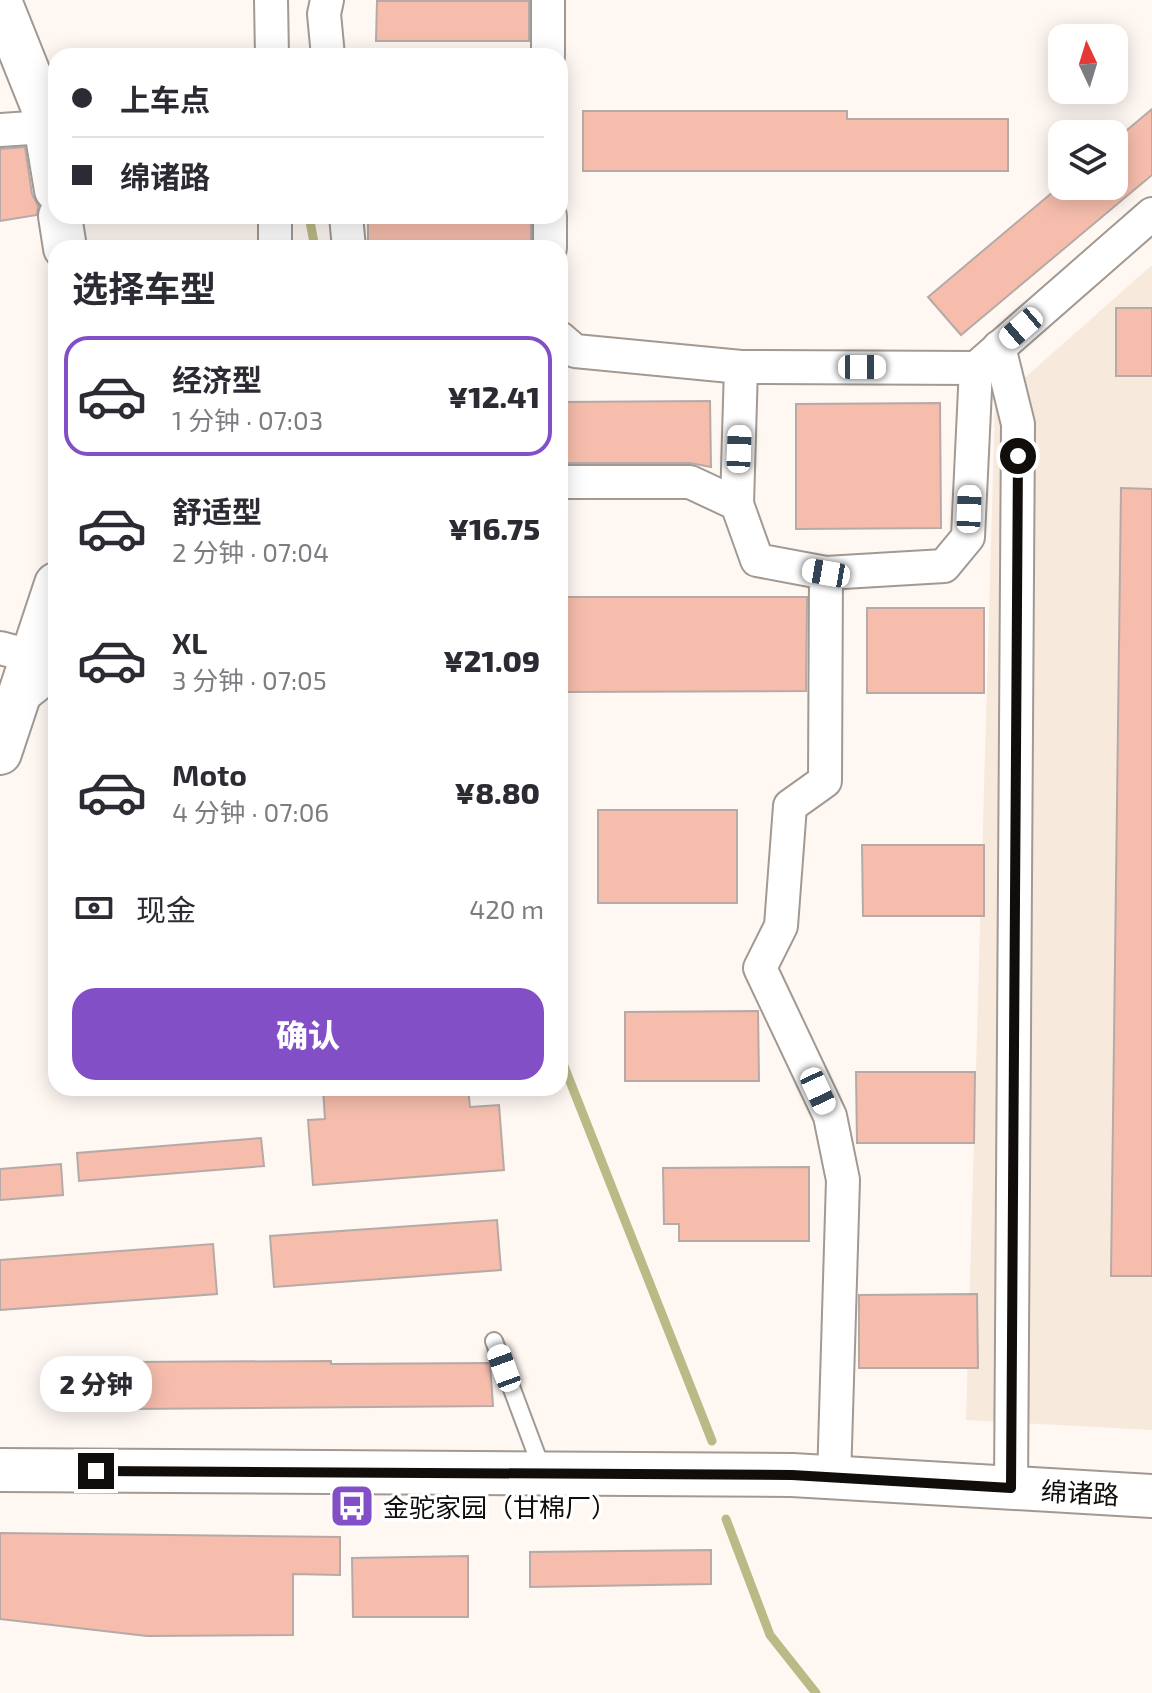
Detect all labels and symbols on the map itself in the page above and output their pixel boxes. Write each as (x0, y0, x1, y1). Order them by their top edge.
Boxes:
north arrow (1048, 24, 1128, 104)
car (995, 303, 1047, 353)
car (838, 355, 886, 379)
car (726, 425, 752, 473)
route start (1000, 438, 1036, 474)
car (956, 485, 982, 533)
car (800, 557, 852, 589)
car (797, 1064, 839, 1118)
car (485, 1341, 523, 1395)
callout: 2 分钟 (40, 1355, 152, 1411)
route end (78, 1453, 114, 1489)
street label: 绵诸路 (1040, 1474, 1120, 1510)
bus stop icon: 金驼家园（甘棉厂） (328, 1482, 376, 1530)
place label: 金驼家园（甘棉厂） (383, 1491, 617, 1522)

